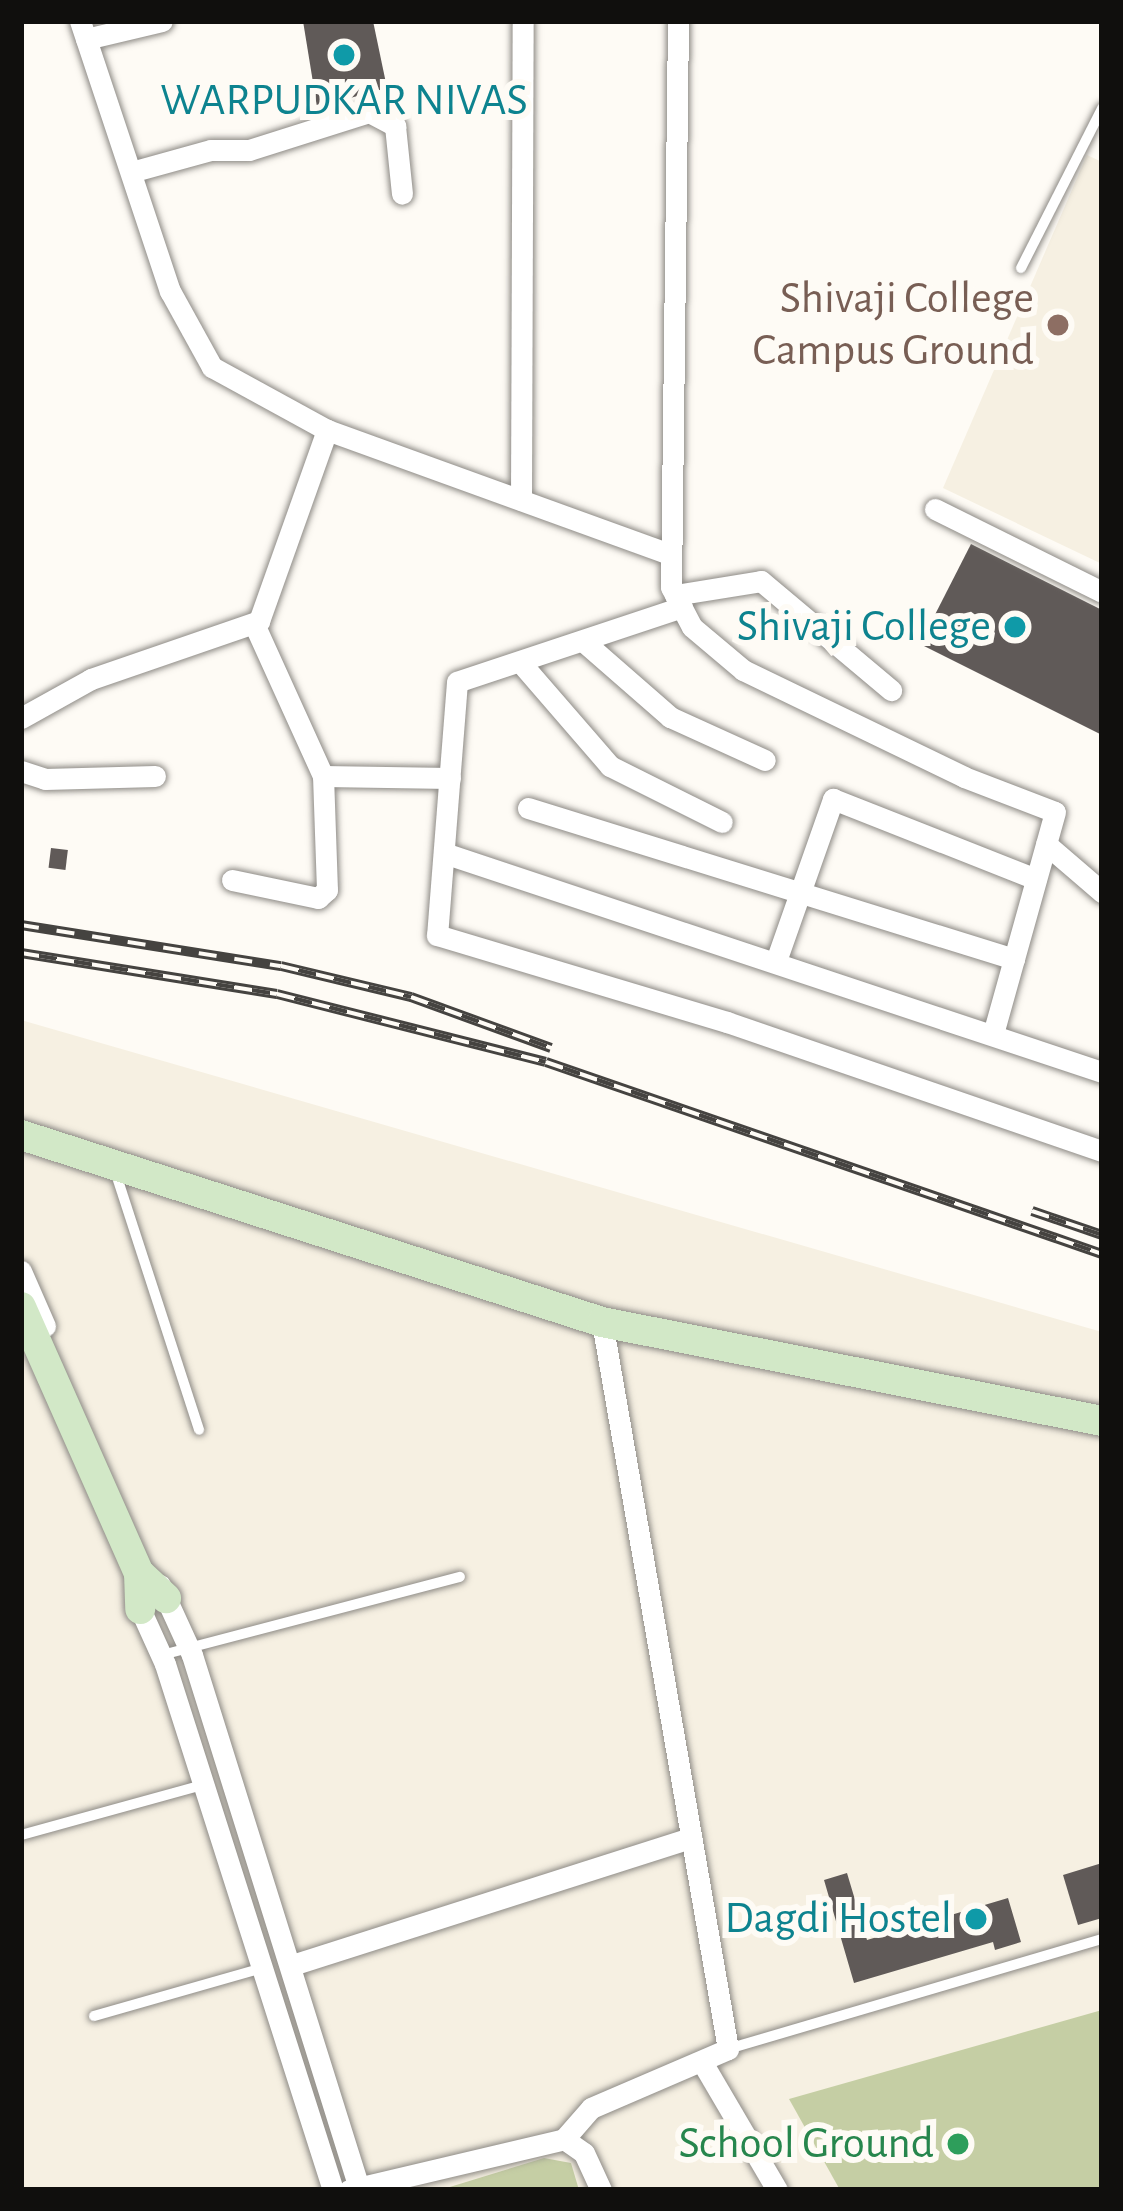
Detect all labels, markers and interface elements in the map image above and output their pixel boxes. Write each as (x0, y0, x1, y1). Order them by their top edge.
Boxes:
marker: WARPUDKAR NIVAS (331, 42, 357, 68)
place label: WARPUDKAR NIVAS (160, 74, 528, 128)
place label: Shivaji College Campus Ground (753, 272, 1034, 378)
marker: Shivaji College Campus Ground (1045, 312, 1071, 338)
place label: Shivaji College (737, 600, 991, 654)
marker: Shivaji College (1002, 614, 1028, 640)
place label: Dagdi Hostel (724, 1892, 952, 1946)
marker: Dagdi Hostel (963, 1906, 989, 1932)
place label: School Ground (678, 2117, 934, 2171)
marker: School Ground (945, 2131, 971, 2157)

